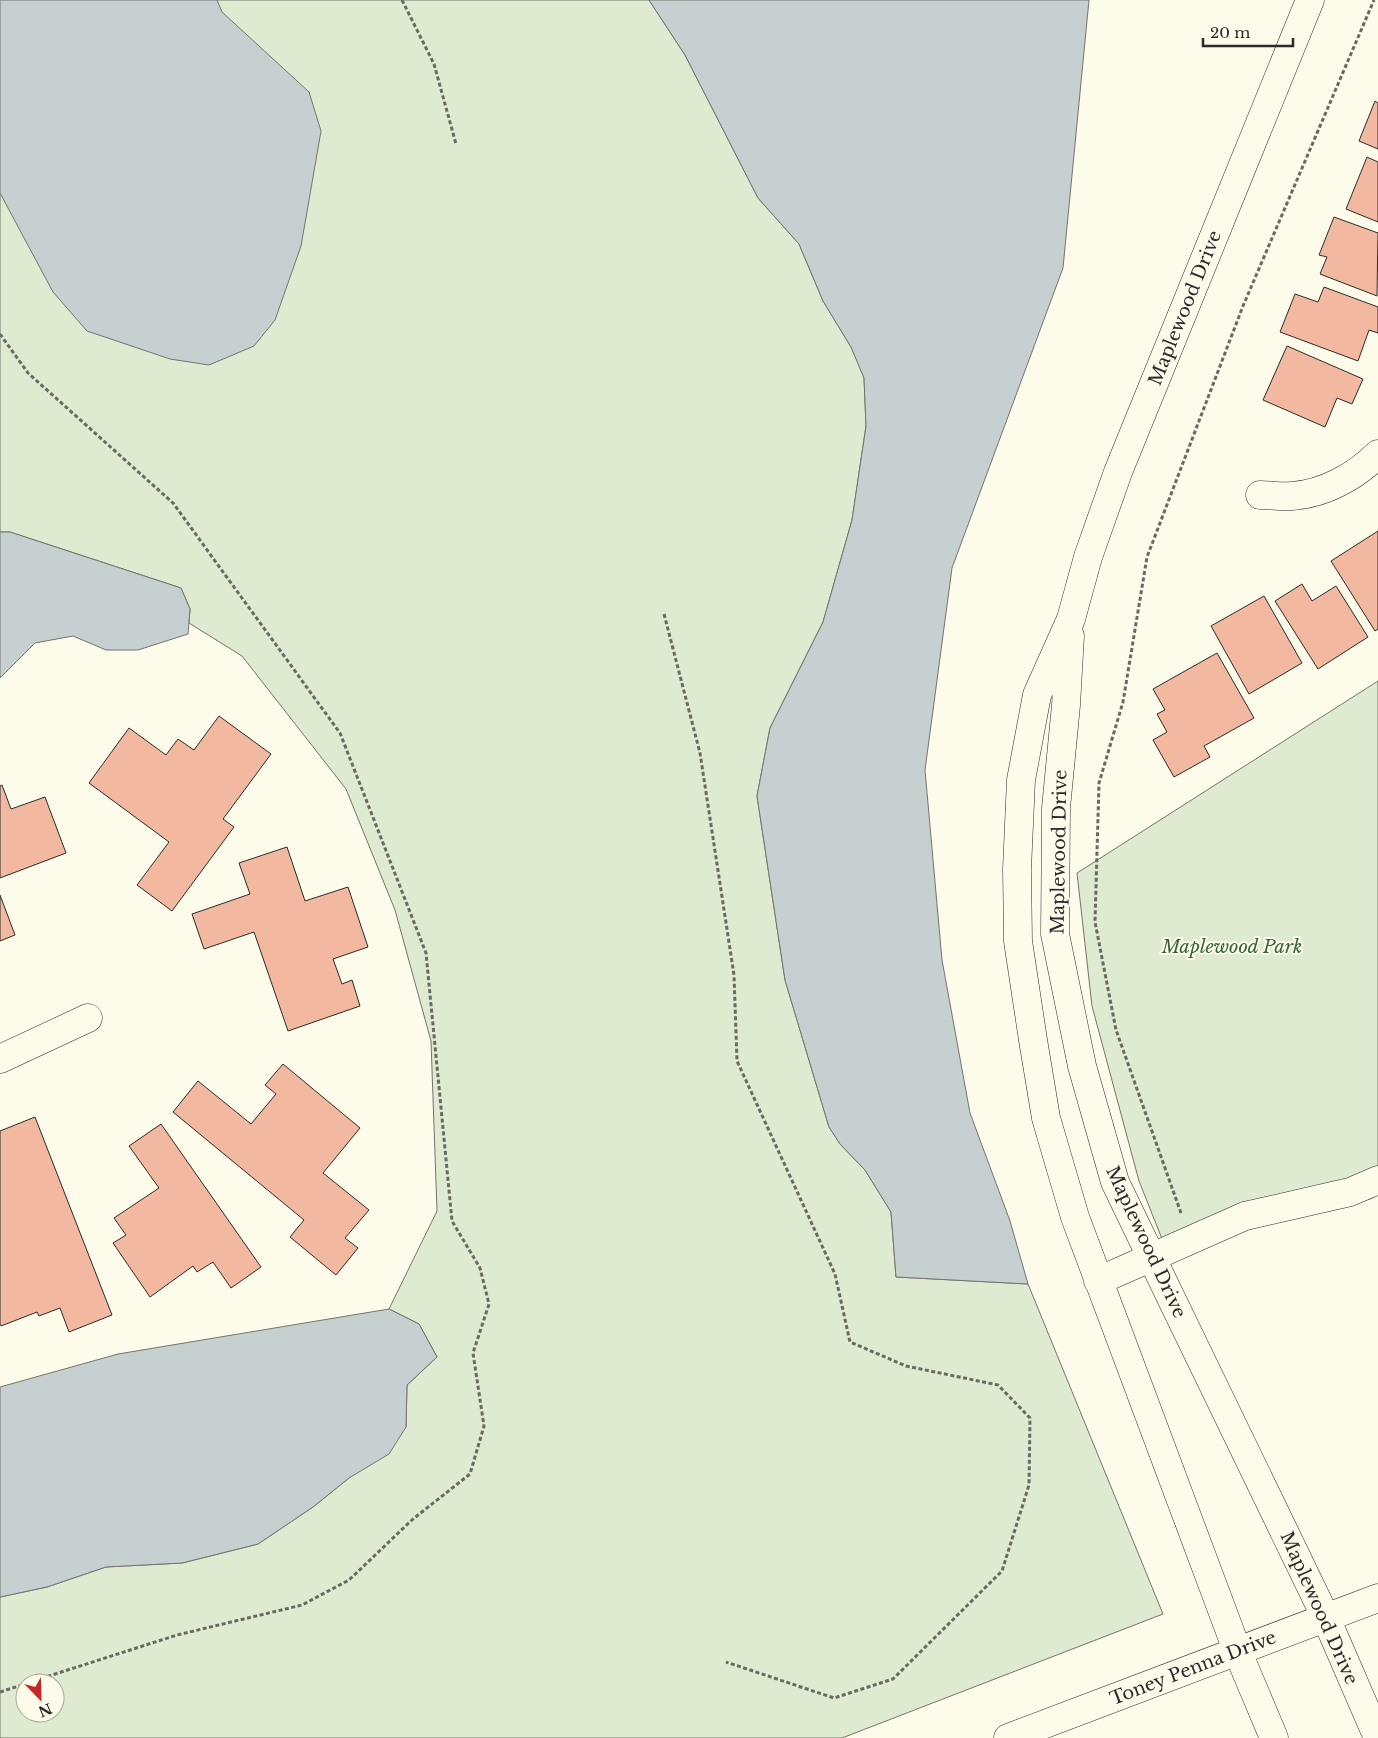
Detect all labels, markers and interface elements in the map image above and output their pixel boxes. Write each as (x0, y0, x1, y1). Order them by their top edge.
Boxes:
scale bar (1203, 15, 1293, 47)
text: 20 m (1210, 23, 1250, 42)
street label: Maplewood Drive (1144, 227, 1226, 389)
street label: Maplewood Drive (1047, 769, 1071, 935)
park label: Maplewood Park (1161, 936, 1302, 958)
street label: Maplewood Drive (1101, 1163, 1191, 1321)
street label: Maplewood Drive (1275, 1528, 1363, 1688)
street label: Toney Penna Drive (1107, 1626, 1279, 1710)
north arrow (15, 1673, 65, 1723)
text: N (36, 1699, 55, 1721)

